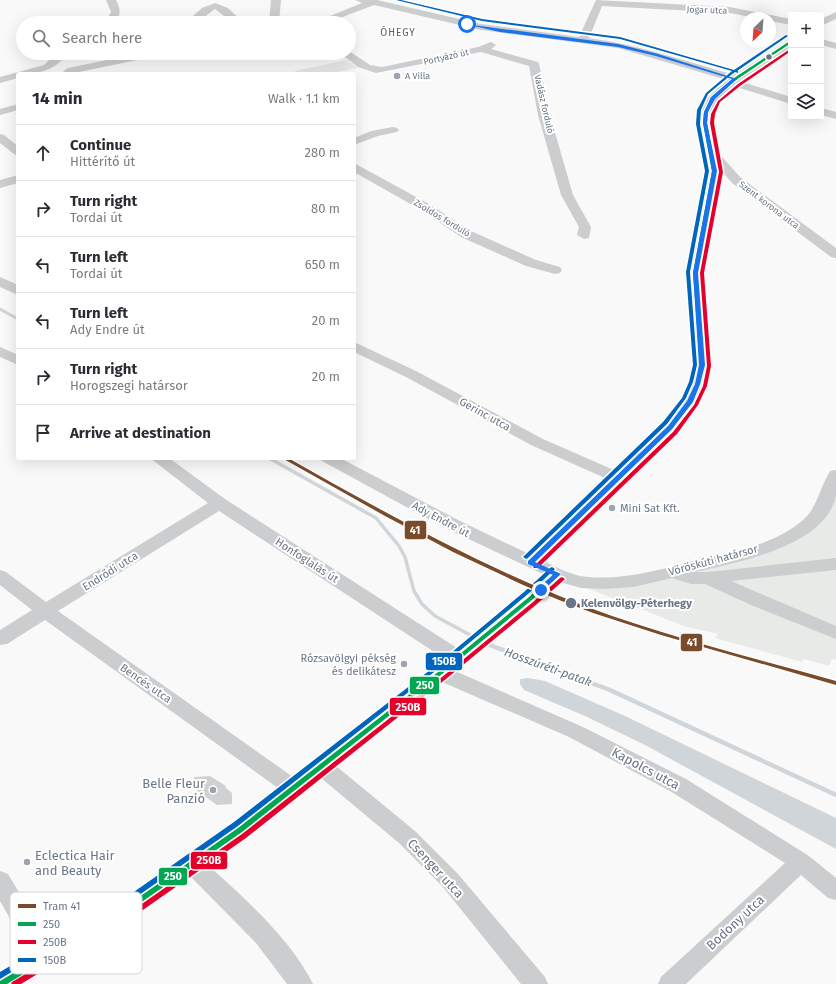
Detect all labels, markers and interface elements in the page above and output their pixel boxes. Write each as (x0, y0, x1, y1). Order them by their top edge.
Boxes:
street label: Jogar utca (686, 4, 728, 16)
north arrow (740, 12, 776, 48)
map controls (788, 12, 824, 120)
button: + (788, 12, 824, 48)
route start (458, 15, 476, 33)
search box (16, 16, 356, 60)
district label: ÓHEGY (380, 25, 416, 39)
icon: search (30, 27, 52, 49)
text: Search here (62, 29, 142, 47)
street label: Portyázó út (422, 47, 470, 67)
button: − (788, 48, 824, 84)
unlabelled marker (764, 52, 774, 62)
marker: A Villa (392, 71, 402, 81)
place label: A Villa (405, 71, 430, 81)
street label: Vadász forduló (532, 74, 556, 134)
button: layers (788, 84, 824, 120)
text: 14 min (32, 88, 83, 109)
text: Walk · 1.1 km (268, 91, 340, 106)
text: Continue (70, 136, 131, 154)
icon: ahead (32, 142, 54, 164)
text: 280 m (305, 145, 340, 160)
text: Hittérítő út (70, 154, 135, 169)
street label: Szent korona utca (737, 179, 801, 231)
text: Turn right (70, 192, 137, 210)
street label: Zsoldos forduló (412, 197, 472, 239)
icon: right (32, 198, 54, 220)
text: 80 m (311, 201, 340, 216)
text: Tordai út (70, 210, 122, 225)
text: Turn left (70, 248, 128, 266)
icon: left (32, 254, 54, 276)
text: 650 m (305, 257, 340, 272)
text: Tordai út (70, 266, 122, 281)
text: Turn left (70, 304, 128, 322)
icon: left (32, 310, 54, 332)
text: 20 m (312, 313, 340, 328)
text: Ady Endre út (70, 322, 145, 337)
text: Turn right (70, 360, 137, 378)
icon: right (32, 366, 54, 388)
text: 20 m (312, 369, 340, 384)
text: Horogszegi határsor (70, 378, 188, 393)
street label: Gerinc utca (457, 395, 513, 434)
icon: arrive (32, 422, 54, 444)
text: Arrive at destination (70, 424, 211, 442)
street label: Ady Endre út (410, 499, 472, 540)
place label: Mini Sat Kft. (620, 502, 680, 515)
marker: Mini Sat Kft. (607, 503, 617, 513)
line badge: 41 (404, 520, 427, 540)
text: 41 (410, 524, 420, 537)
street label: Honfoglalás út (273, 535, 341, 586)
street label: Vöröskúti határsor (667, 542, 760, 579)
street label: Endrődi utca (80, 549, 140, 594)
route end (532, 581, 550, 599)
marker: Kelenvölgy-Péterhegy (564, 596, 578, 610)
place label: Kelenvölgy-Péterhegy (581, 597, 692, 610)
line badge: 41 (680, 633, 703, 652)
text: 41 (687, 636, 697, 649)
water label: Hosszúréti-patak (502, 645, 594, 689)
place label: Rózsavölgyi pékség és delikátesz (300, 652, 396, 678)
line badge: 150B (425, 652, 463, 671)
text: 150B (432, 655, 456, 668)
marker: Rózsavölgyi pékség és delikátesz (399, 659, 409, 669)
street label: Bencés utca (118, 661, 174, 706)
line badge: 250 (409, 676, 440, 695)
text: 250 (416, 679, 435, 692)
line badge: 250B (389, 697, 427, 716)
text: 250B (396, 701, 421, 714)
street label: Kapolcs utca (609, 744, 682, 793)
place label: Belle Fleur Panzió (142, 776, 205, 806)
marker: Belle Fleur Panzió (208, 785, 218, 795)
street label: Csenger utca (404, 836, 467, 901)
place label: Eclectica Hair and Beauty (35, 848, 115, 878)
line badge: 250B (190, 851, 228, 870)
text: 250B (197, 854, 222, 867)
marker: Eclectica Hair and Beauty (22, 857, 32, 867)
line badge: 250 (158, 867, 188, 886)
text: 250 (164, 870, 183, 883)
legend (10, 892, 142, 974)
street label: Bodony utca (703, 892, 767, 953)
text: Tram 41 (43, 900, 81, 913)
text: 250 (43, 918, 60, 931)
text: 250B (43, 936, 67, 949)
text: 150B (43, 954, 66, 967)

